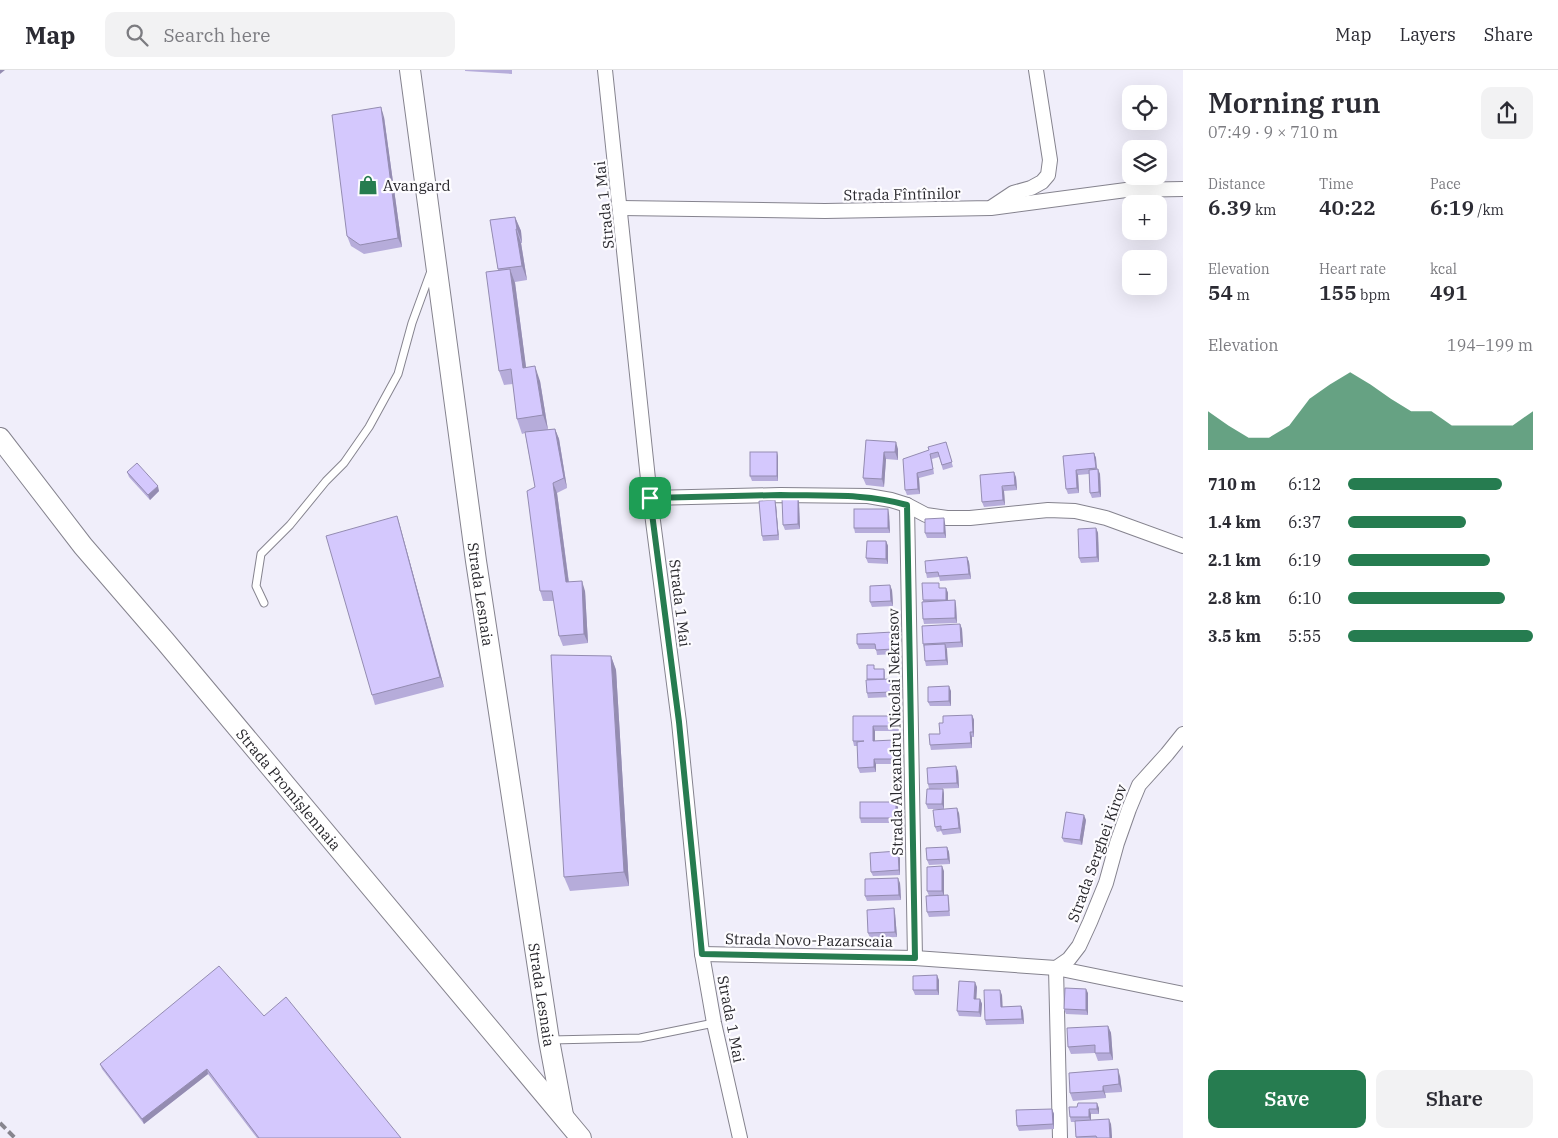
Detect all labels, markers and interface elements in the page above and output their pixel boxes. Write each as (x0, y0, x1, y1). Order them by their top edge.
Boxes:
search box (105, 12, 455, 57)
text: Map (25, 19, 75, 51)
icon: search (123, 21, 151, 49)
text: Search here (163, 23, 270, 47)
text: Map (1335, 23, 1372, 46)
text: Layers (1400, 23, 1456, 46)
text: Share (1484, 23, 1533, 46)
text: Morning run (1208, 84, 1381, 121)
map controls (1122, 85, 1167, 295)
button: locate (1122, 85, 1167, 130)
button: share (1481, 87, 1533, 139)
text: 07:49 · 9 × 710 m (1208, 122, 1338, 142)
button: layers (1122, 140, 1167, 185)
street label: Strada 1 Mai (590, 160, 618, 250)
shop icon: Avangard (357, 174, 379, 196)
text: Distance (1208, 175, 1265, 193)
text: Time (1319, 175, 1353, 193)
text: Pace (1430, 175, 1461, 193)
place label: Avangard (383, 176, 451, 195)
street label: Strada Fîntînilor (843, 183, 961, 205)
text: 6.39 (1208, 193, 1252, 221)
text: 40:22 (1319, 193, 1376, 221)
text: 6:19 (1430, 193, 1474, 221)
button: + (1122, 195, 1167, 240)
text: km (1252, 201, 1276, 219)
text: /km (1474, 201, 1504, 219)
button: − (1122, 250, 1167, 295)
text: Elevation (1208, 260, 1270, 278)
text: Heart rate (1319, 260, 1386, 278)
text: kcal (1430, 260, 1457, 278)
text: 54 (1208, 278, 1233, 306)
text: 155 (1319, 278, 1357, 306)
text: 491 (1430, 278, 1468, 306)
text: m (1233, 286, 1250, 304)
text: bpm (1357, 286, 1390, 304)
text: Elevation (1208, 335, 1278, 355)
text: 194–199 m (1447, 335, 1533, 355)
text: 710 m (1208, 474, 1256, 494)
text: 6:12 (1288, 474, 1321, 494)
pin (629, 477, 671, 519)
icon: arrive (636, 484, 664, 512)
text: 1.4 km (1208, 512, 1261, 532)
text: 6:37 (1288, 512, 1321, 532)
street label: Strada Lesnaia (464, 541, 498, 647)
text: 2.1 km (1208, 550, 1261, 570)
text: 6:19 (1288, 550, 1321, 570)
street label: Strada 1 Mai (665, 558, 695, 648)
text: 2.8 km (1208, 588, 1261, 608)
text: 6:10 (1288, 588, 1321, 608)
street label: Strada Alexandru Nicolai Nekrasov (883, 608, 907, 856)
text: 3.5 km (1208, 626, 1261, 646)
text: 5:55 (1288, 626, 1321, 646)
street label: Strada Promîșlennaia (233, 724, 346, 854)
street label: Strada Serghei Kirov (1063, 781, 1131, 925)
street label: Strada Novo-Pazarscaia (725, 929, 893, 951)
street label: Strada Lesnaia (525, 941, 560, 1048)
street label: Strada 1 Mai (713, 974, 749, 1064)
button: Save (1208, 1070, 1366, 1128)
button: Share (1376, 1070, 1533, 1128)

